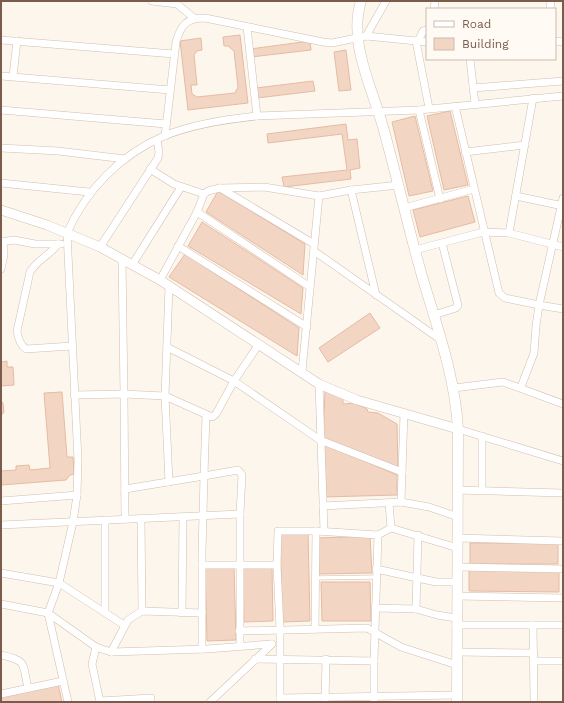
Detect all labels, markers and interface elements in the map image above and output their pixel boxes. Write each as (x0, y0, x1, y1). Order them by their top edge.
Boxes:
legend (426, 8, 556, 60)
text: Road (462, 17, 491, 31)
text: Building (462, 37, 509, 51)

